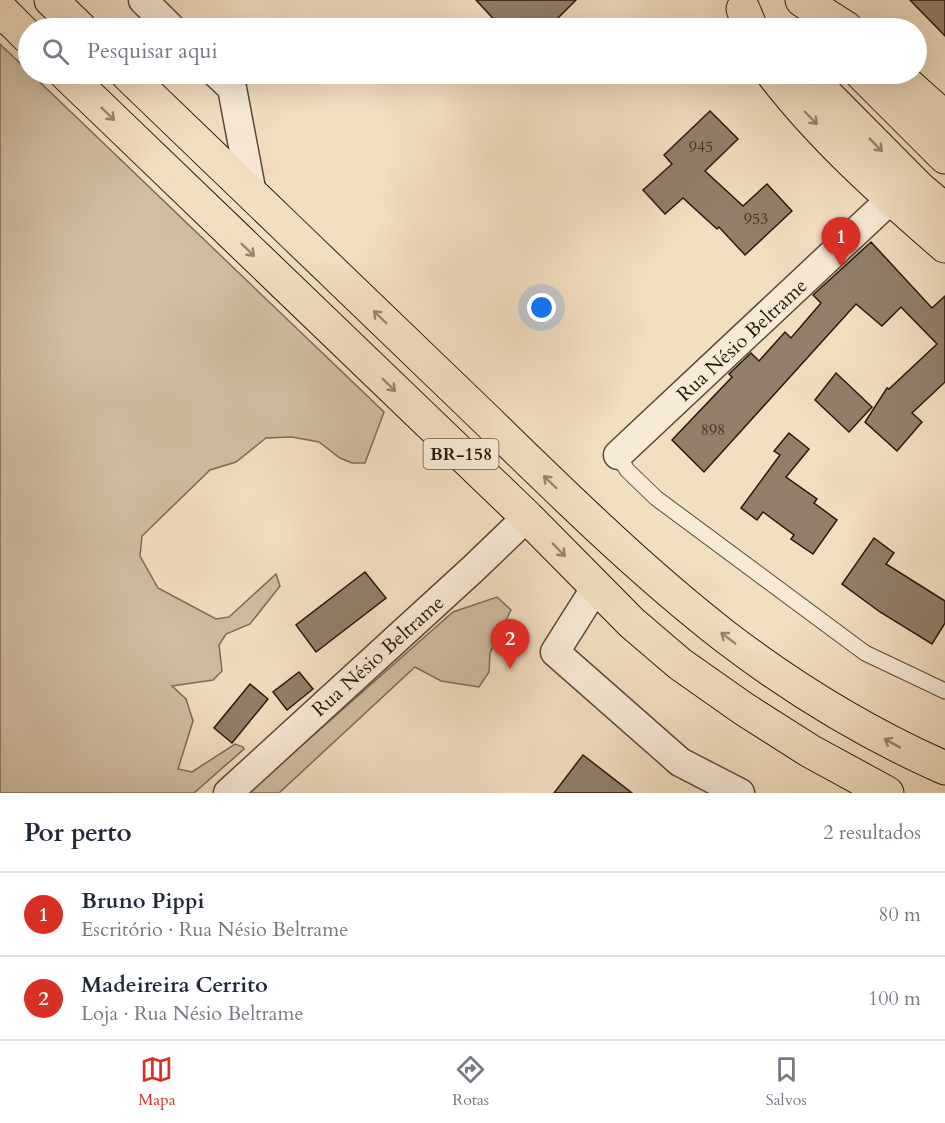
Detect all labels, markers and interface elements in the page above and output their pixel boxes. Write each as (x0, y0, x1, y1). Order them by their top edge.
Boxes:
search box (18, 18, 927, 84)
icon: search (39, 35, 72, 68)
text: Pesquisar aqui (87, 36, 218, 66)
one-way arrow (101, 107, 116, 122)
one-way arrow (803, 111, 818, 126)
house number: 945 (689, 136, 713, 158)
one-way arrow (869, 137, 884, 152)
house number: 953 (744, 208, 768, 230)
pin: 1 (822, 218, 860, 267)
one-way arrow (241, 243, 256, 257)
street label: Rua Nésio Beltrame (671, 272, 813, 408)
your location (527, 293, 556, 322)
one-way arrow (372, 310, 387, 324)
one-way arrow (382, 378, 397, 392)
house number: 898 (701, 419, 725, 441)
road number: BR-158 (424, 439, 498, 469)
one-way arrow (543, 474, 558, 489)
one-way arrow (552, 542, 567, 557)
street label: Rua Nésio Beltrame (306, 589, 450, 723)
pin: 2 (490, 620, 530, 669)
one-way arrow (721, 632, 737, 644)
one-way arrow (884, 737, 901, 749)
text: Por perto (24, 815, 132, 850)
text: 2 resultados (823, 819, 921, 846)
text: Bruno Pippi (81, 886, 205, 916)
text: 1 (38, 901, 49, 928)
text: 80 m (878, 901, 921, 928)
text: Escritório · Rua Nésio Beltrame (81, 916, 348, 943)
text: Madeireira Cerrito (81, 970, 268, 1000)
text: 2 (38, 985, 49, 1012)
text: 100 m (868, 985, 921, 1012)
text: Loja · Rua Nésio Beltrame (81, 1000, 304, 1027)
tab: Mapa (138, 1053, 176, 1111)
tab: Rotas (452, 1053, 489, 1111)
tab: Salvos (766, 1053, 807, 1111)

